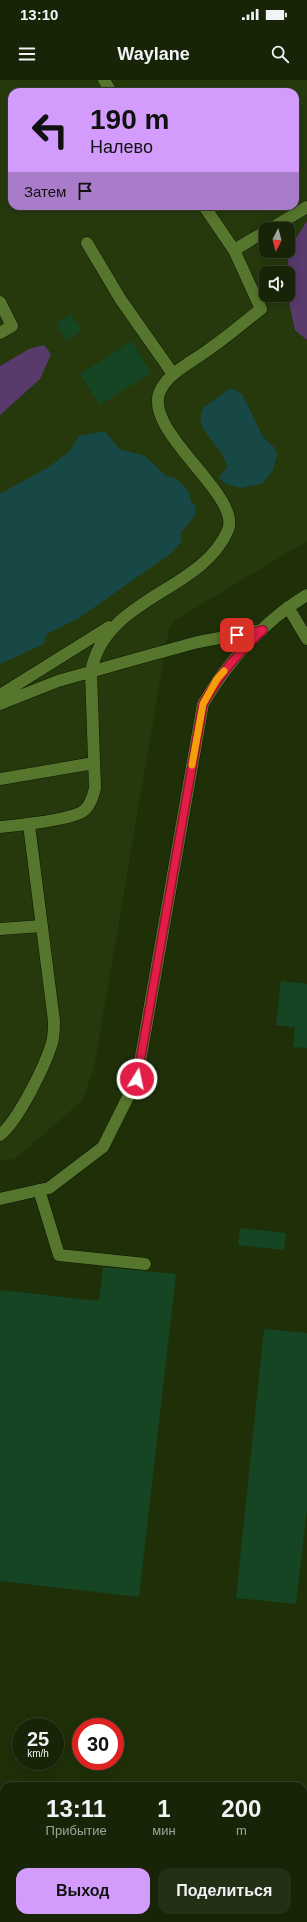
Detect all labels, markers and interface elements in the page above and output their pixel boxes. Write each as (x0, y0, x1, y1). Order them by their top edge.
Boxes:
text: 13:10 (20, 6, 58, 23)
icon: menu (16, 43, 38, 65)
icon: search (269, 43, 291, 65)
text: Waylane (117, 44, 190, 64)
icon: left (24, 104, 76, 156)
text: 190 m (90, 104, 169, 135)
text: Налево (90, 137, 153, 157)
icon: arrive (74, 180, 96, 202)
text: Затем (24, 183, 66, 200)
north arrow (259, 222, 295, 258)
map controls (259, 222, 295, 302)
button: sound (259, 266, 295, 302)
pin (220, 618, 254, 652)
icon: arrive (226, 624, 248, 646)
position arrow (116, 1058, 158, 1100)
speed limit sign: 30 (72, 1718, 124, 1770)
text: 25 (27, 1728, 49, 1750)
text: km/h (27, 1748, 49, 1759)
text: 13:11 (46, 1795, 106, 1822)
text: 1 (157, 1795, 171, 1822)
text: 200 (221, 1795, 261, 1822)
text: Прибытие (46, 1823, 107, 1838)
text: мин (152, 1823, 176, 1838)
text: m (236, 1823, 247, 1838)
button: Выход (16, 1868, 150, 1914)
button: Поделиться (158, 1868, 291, 1914)

